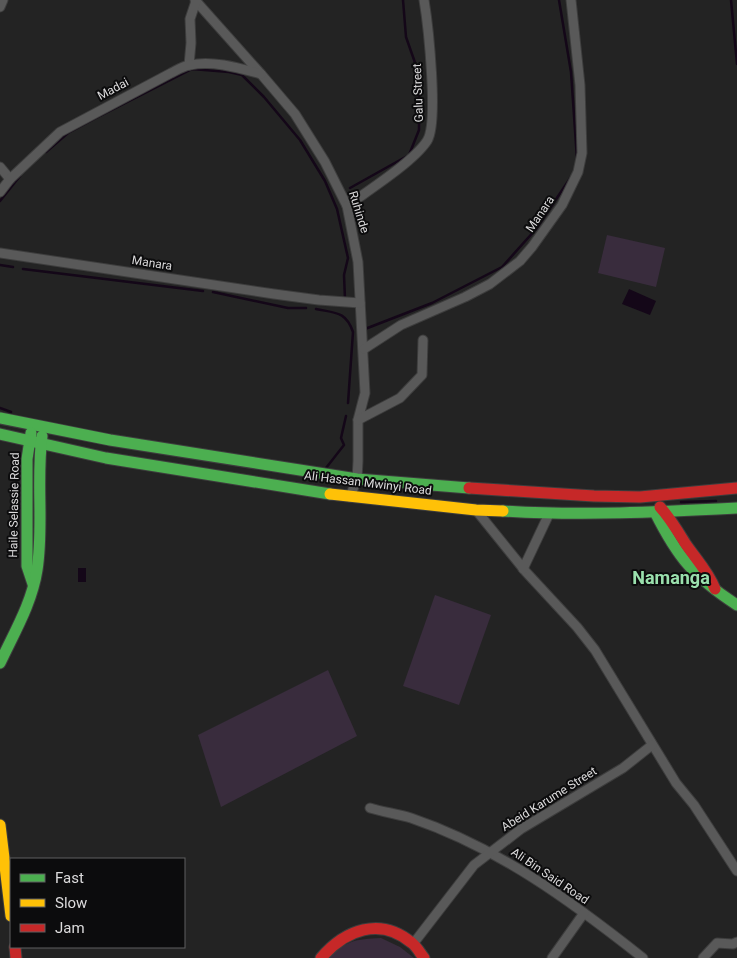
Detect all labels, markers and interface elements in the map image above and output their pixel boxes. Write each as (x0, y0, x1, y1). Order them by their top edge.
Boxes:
street label: Galu Street (410, 63, 426, 123)
street label: Madai (95, 75, 131, 103)
street label: Ruhinde (346, 189, 372, 235)
street label: Manara (523, 193, 557, 235)
street label: Manara (131, 253, 173, 273)
street label: Haile Selassie Road (6, 452, 22, 558)
street label: Ali Hassan Mwinyi Road (303, 468, 433, 498)
district label: Namanga (632, 567, 710, 588)
street label: Abeid Karume Street (499, 764, 599, 834)
street label: Ali Bin Said Road (509, 845, 591, 907)
legend (10, 858, 185, 948)
text: Fast (55, 869, 84, 887)
text: Slow (55, 894, 87, 912)
text: Jam (55, 919, 85, 937)

